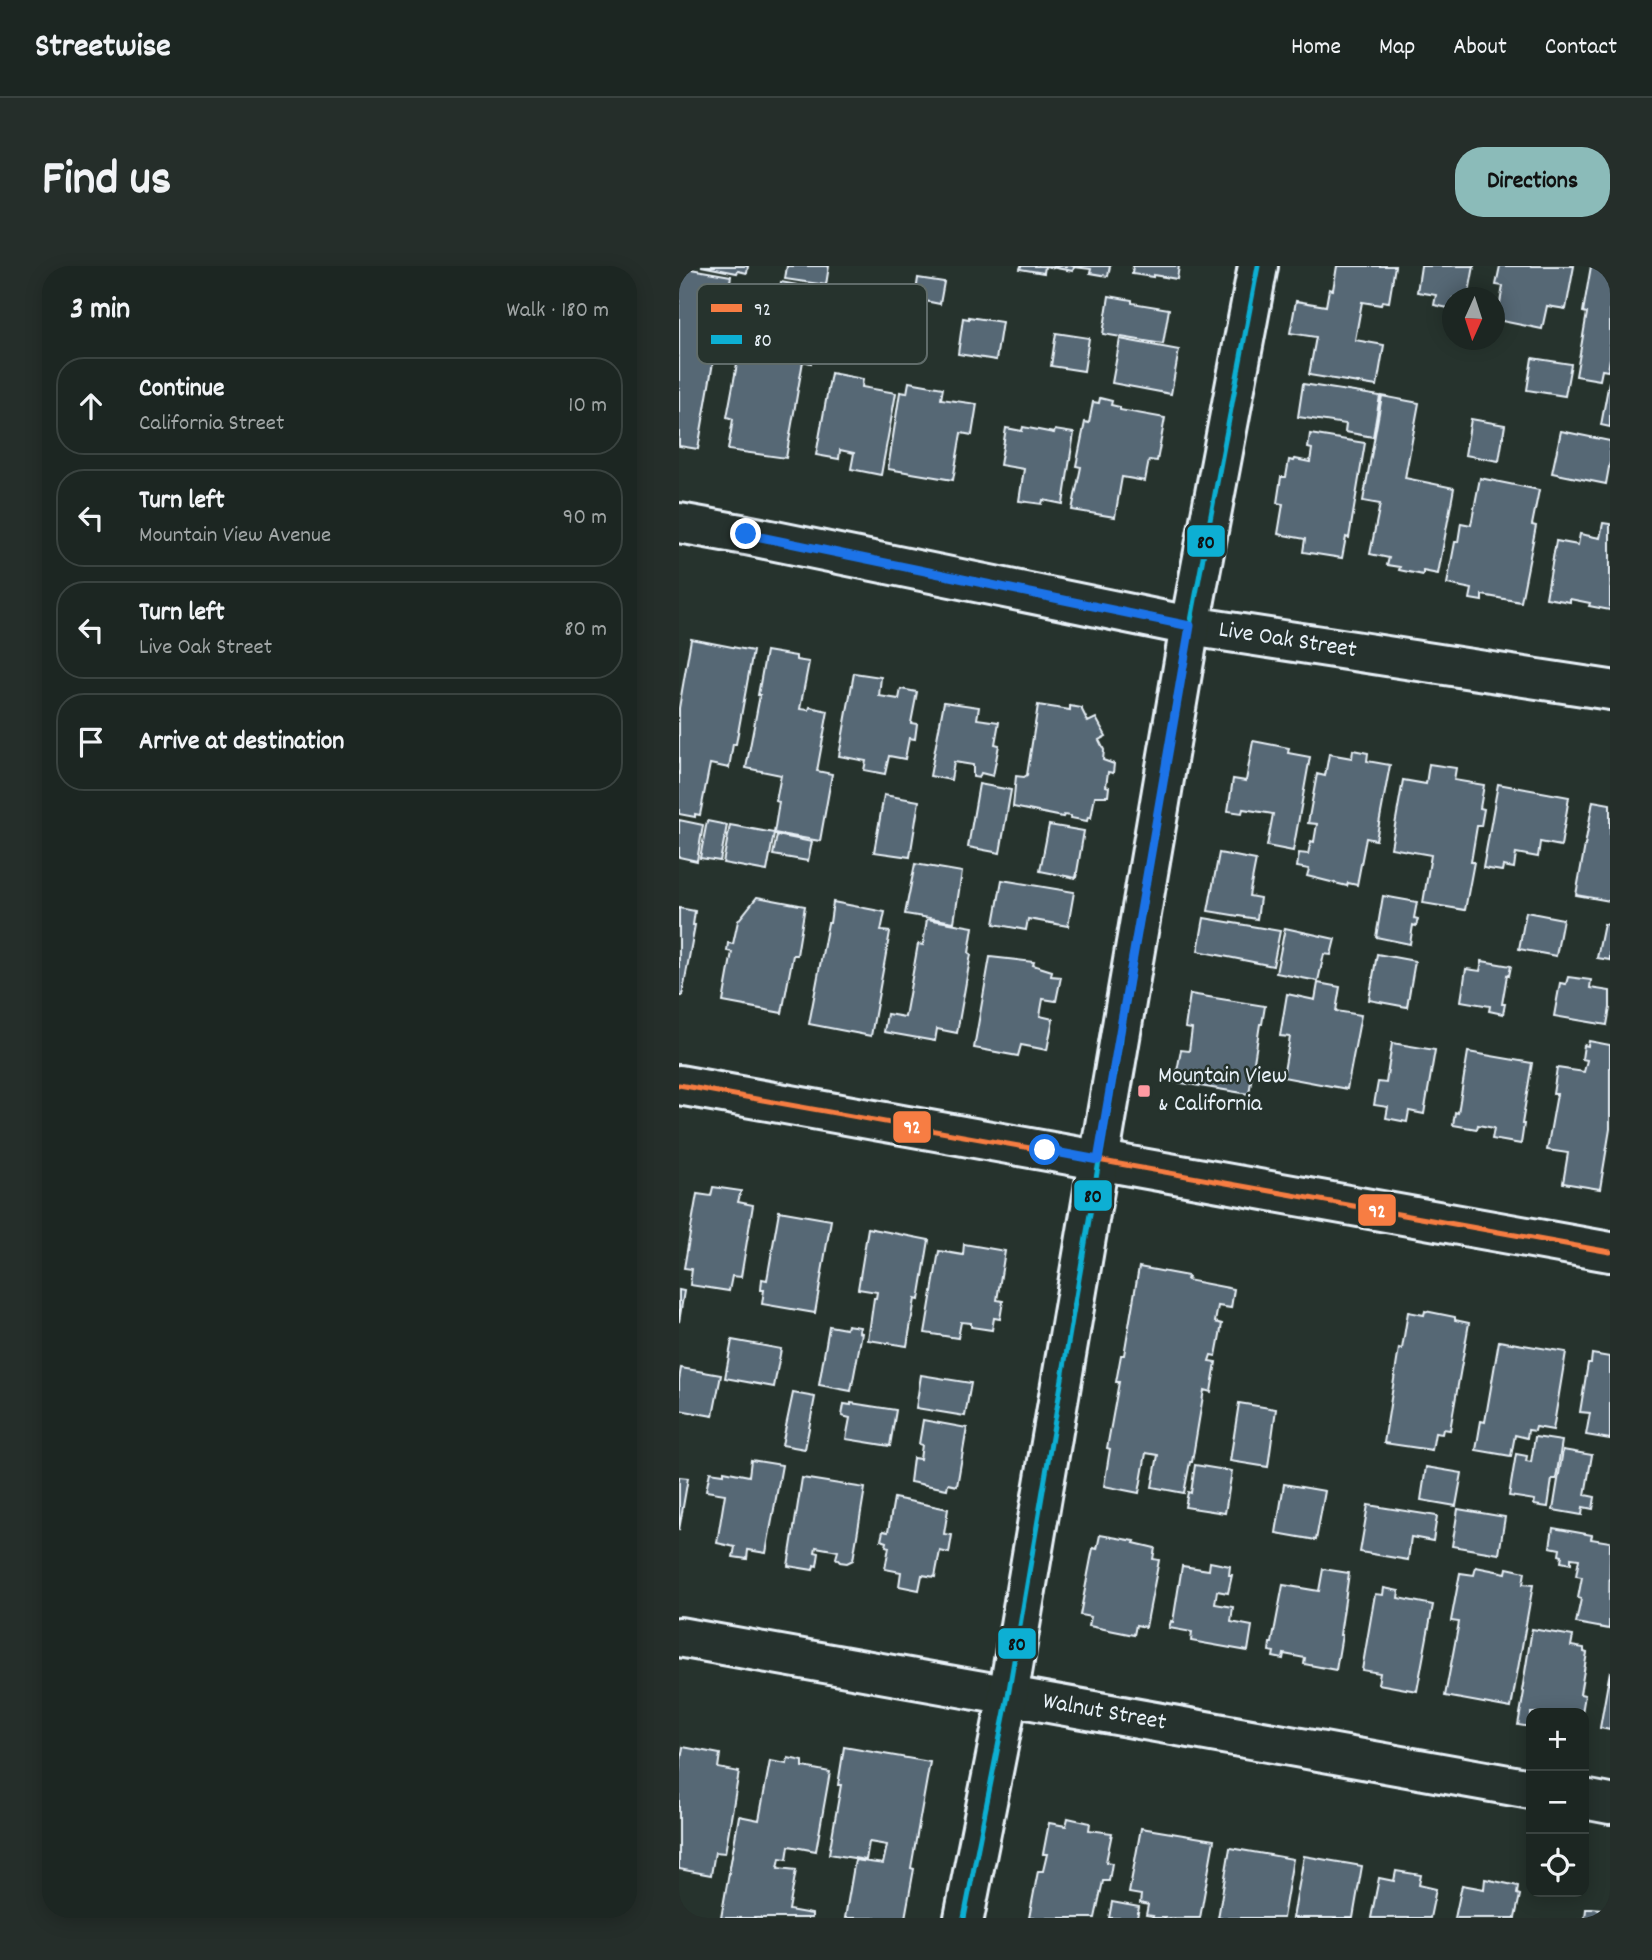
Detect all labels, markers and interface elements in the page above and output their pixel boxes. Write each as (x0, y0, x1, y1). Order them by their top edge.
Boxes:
text: Streetwise (35, 25, 171, 72)
text: Home (1291, 31, 1341, 65)
text: Map (1379, 31, 1415, 65)
text: About (1453, 31, 1507, 65)
text: Contact (1545, 31, 1617, 65)
text: Find us (42, 147, 171, 217)
button: Directions (1455, 147, 1610, 217)
legend (697, 284, 927, 364)
north arrow (1442, 287, 1505, 350)
text: 3 min (70, 290, 130, 333)
text: Walk · 180 m (506, 295, 609, 328)
text: 92 (754, 298, 771, 325)
text: 80 (754, 329, 772, 356)
text: Continue (139, 371, 224, 408)
icon: ahead (72, 387, 110, 425)
text: 10 m (568, 390, 607, 423)
text: California Street (139, 408, 284, 441)
text: Turn left (139, 483, 225, 520)
icon: left (72, 499, 110, 537)
text: 90 m (563, 502, 607, 535)
route end (730, 518, 761, 549)
text: Mountain View Avenue (139, 520, 331, 553)
line badge: 80 (1186, 524, 1226, 558)
text: 80 (1197, 531, 1215, 558)
text: Turn left (139, 595, 225, 632)
icon: left (72, 611, 110, 649)
text: 80 m (564, 614, 607, 647)
street label: Live Oak Street (1216, 614, 1359, 668)
text: Live Oak Street (139, 632, 272, 665)
icon: arrive (72, 723, 110, 761)
text: Arrive at destination (139, 724, 344, 761)
place label: Mountain View & California (1158, 1060, 1287, 1122)
marker: Mountain View & California (1136, 1083, 1152, 1099)
line badge: 92 (892, 1110, 932, 1144)
text: 92 (903, 1116, 921, 1143)
route start (1029, 1134, 1060, 1165)
line badge: 80 (1073, 1179, 1113, 1212)
text: 80 (1084, 1185, 1102, 1212)
line badge: 92 (1357, 1193, 1397, 1227)
text: 92 (1368, 1200, 1386, 1227)
line badge: 80 (997, 1627, 1037, 1660)
text: 80 (1008, 1633, 1026, 1660)
street label: Walnut Street (1040, 1685, 1169, 1741)
map controls (1526, 1708, 1589, 1897)
button: + (1526, 1708, 1589, 1771)
button: − (1526, 1771, 1589, 1834)
button: locate (1526, 1834, 1589, 1897)

